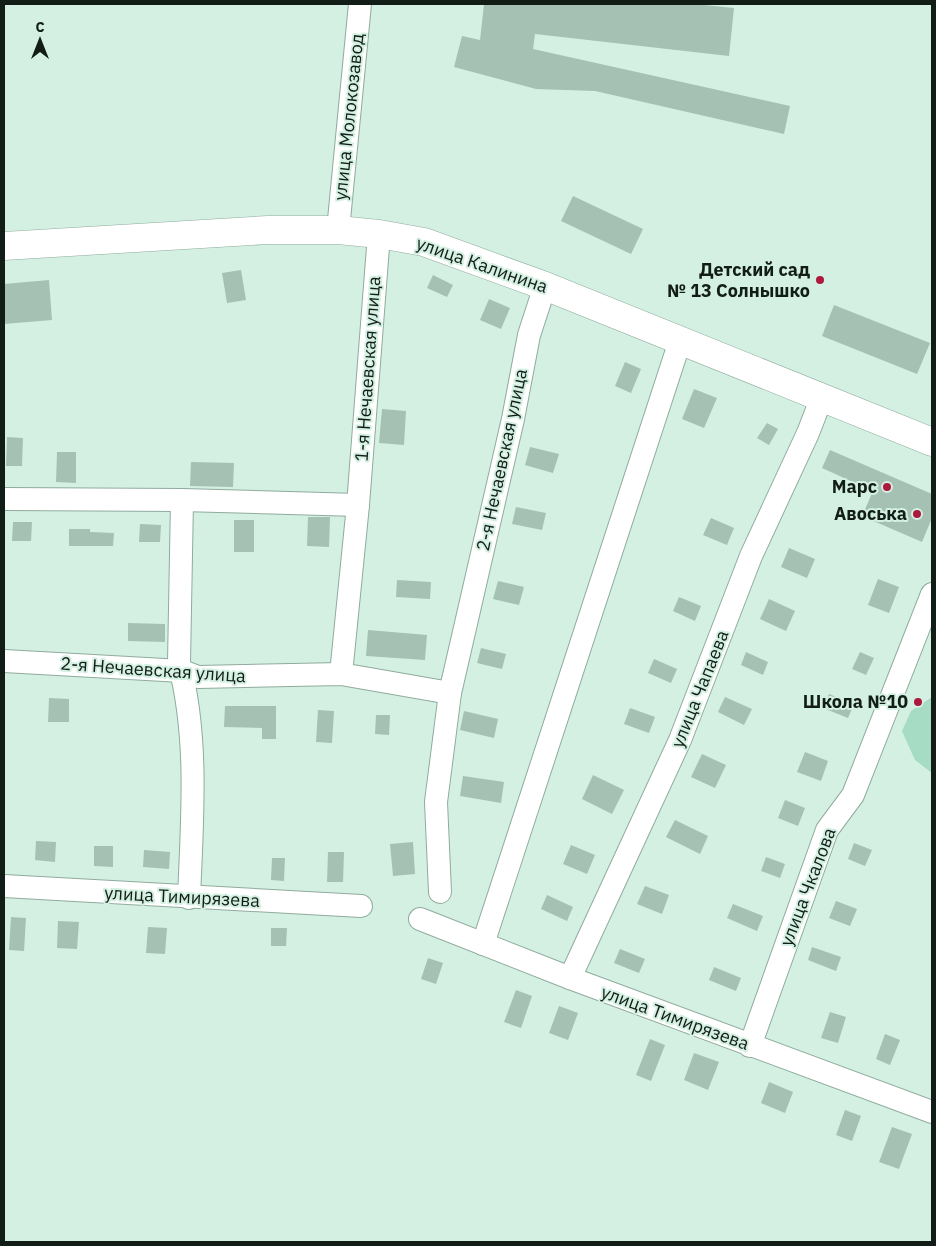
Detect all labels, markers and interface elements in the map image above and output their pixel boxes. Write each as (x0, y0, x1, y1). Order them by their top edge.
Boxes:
north arrow (15, 15, 65, 65)
text: С (35, 18, 45, 36)
street label: улица Молокозавод (328, 32, 369, 202)
street label: улица Калинина (413, 231, 551, 298)
place label: Детский сад № 13 Солнышко (667, 258, 810, 302)
marker: Детский сад № 13 Солнышко (814, 274, 826, 286)
street label: 1-я Нечаевская улица (350, 275, 385, 462)
street label: 2-я Нечаевская улица (471, 366, 532, 553)
place label: Марс (832, 475, 877, 498)
marker: Марс (881, 481, 893, 493)
place label: Авоська (834, 502, 907, 525)
marker: Авоська (911, 508, 923, 520)
street label: улица Чапаева (666, 626, 734, 751)
street label: 2-я Нечаевская улица (60, 652, 247, 687)
place label: Школа №10 (803, 690, 908, 713)
marker: Школа №10 (912, 696, 924, 708)
street label: улица Чкалова (774, 824, 841, 949)
street label: улица Тимирязева (104, 881, 261, 912)
street label: улица Тимирязева (598, 980, 753, 1055)

